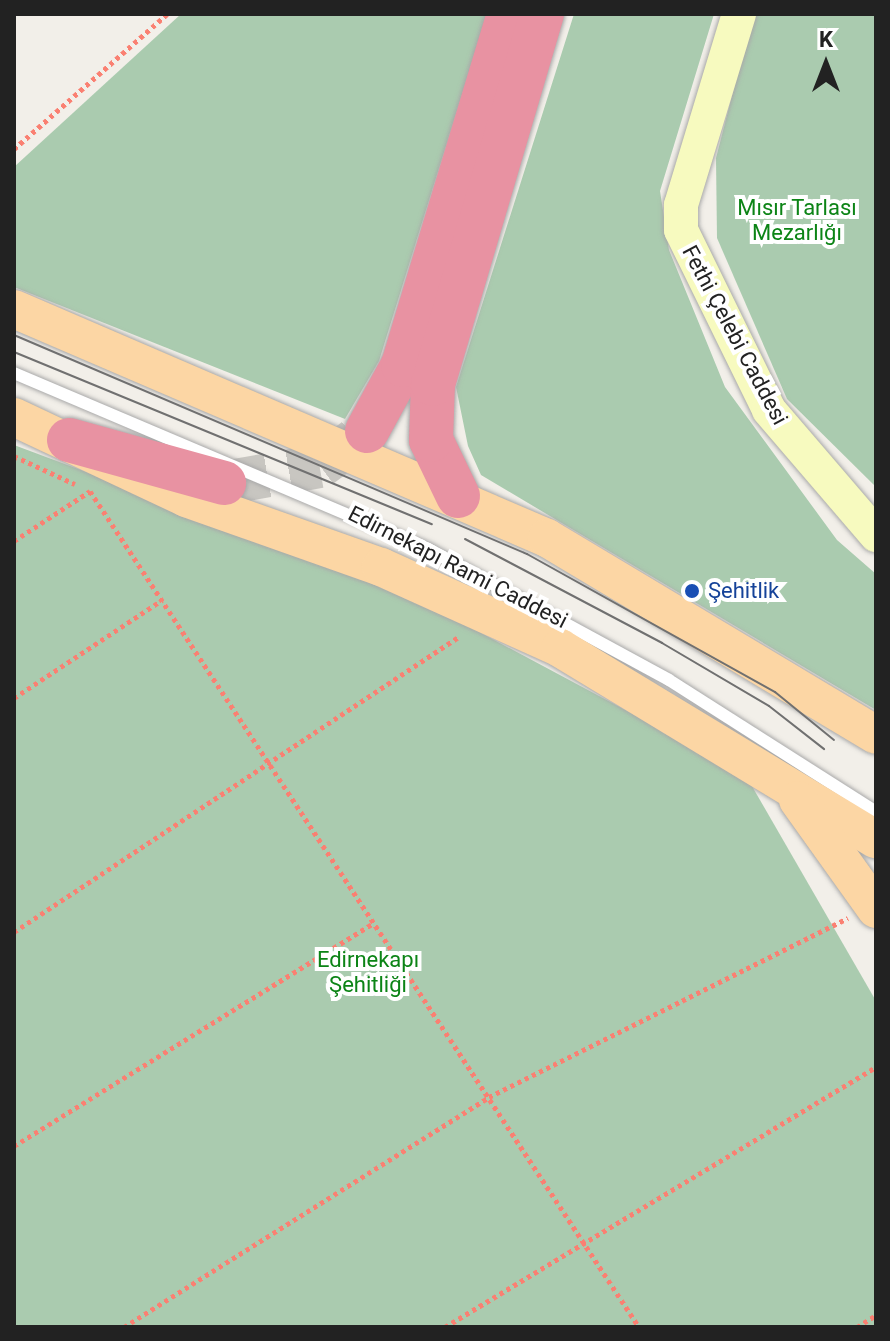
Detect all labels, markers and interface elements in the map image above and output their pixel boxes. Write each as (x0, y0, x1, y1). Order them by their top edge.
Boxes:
north arrow (786, 24, 866, 104)
text: K (819, 27, 833, 52)
park label: Mısır Tarlası Mezarlığı (737, 194, 857, 246)
street label: Fethi Çelebi Caddesi (677, 241, 793, 429)
street label: Edirnekapı Rami Caddesi (344, 500, 572, 634)
place label: Şehitlik (708, 578, 779, 604)
marker: Şehitlik (683, 582, 701, 600)
park label: Edirnekapı Şehitliği (317, 946, 419, 998)

